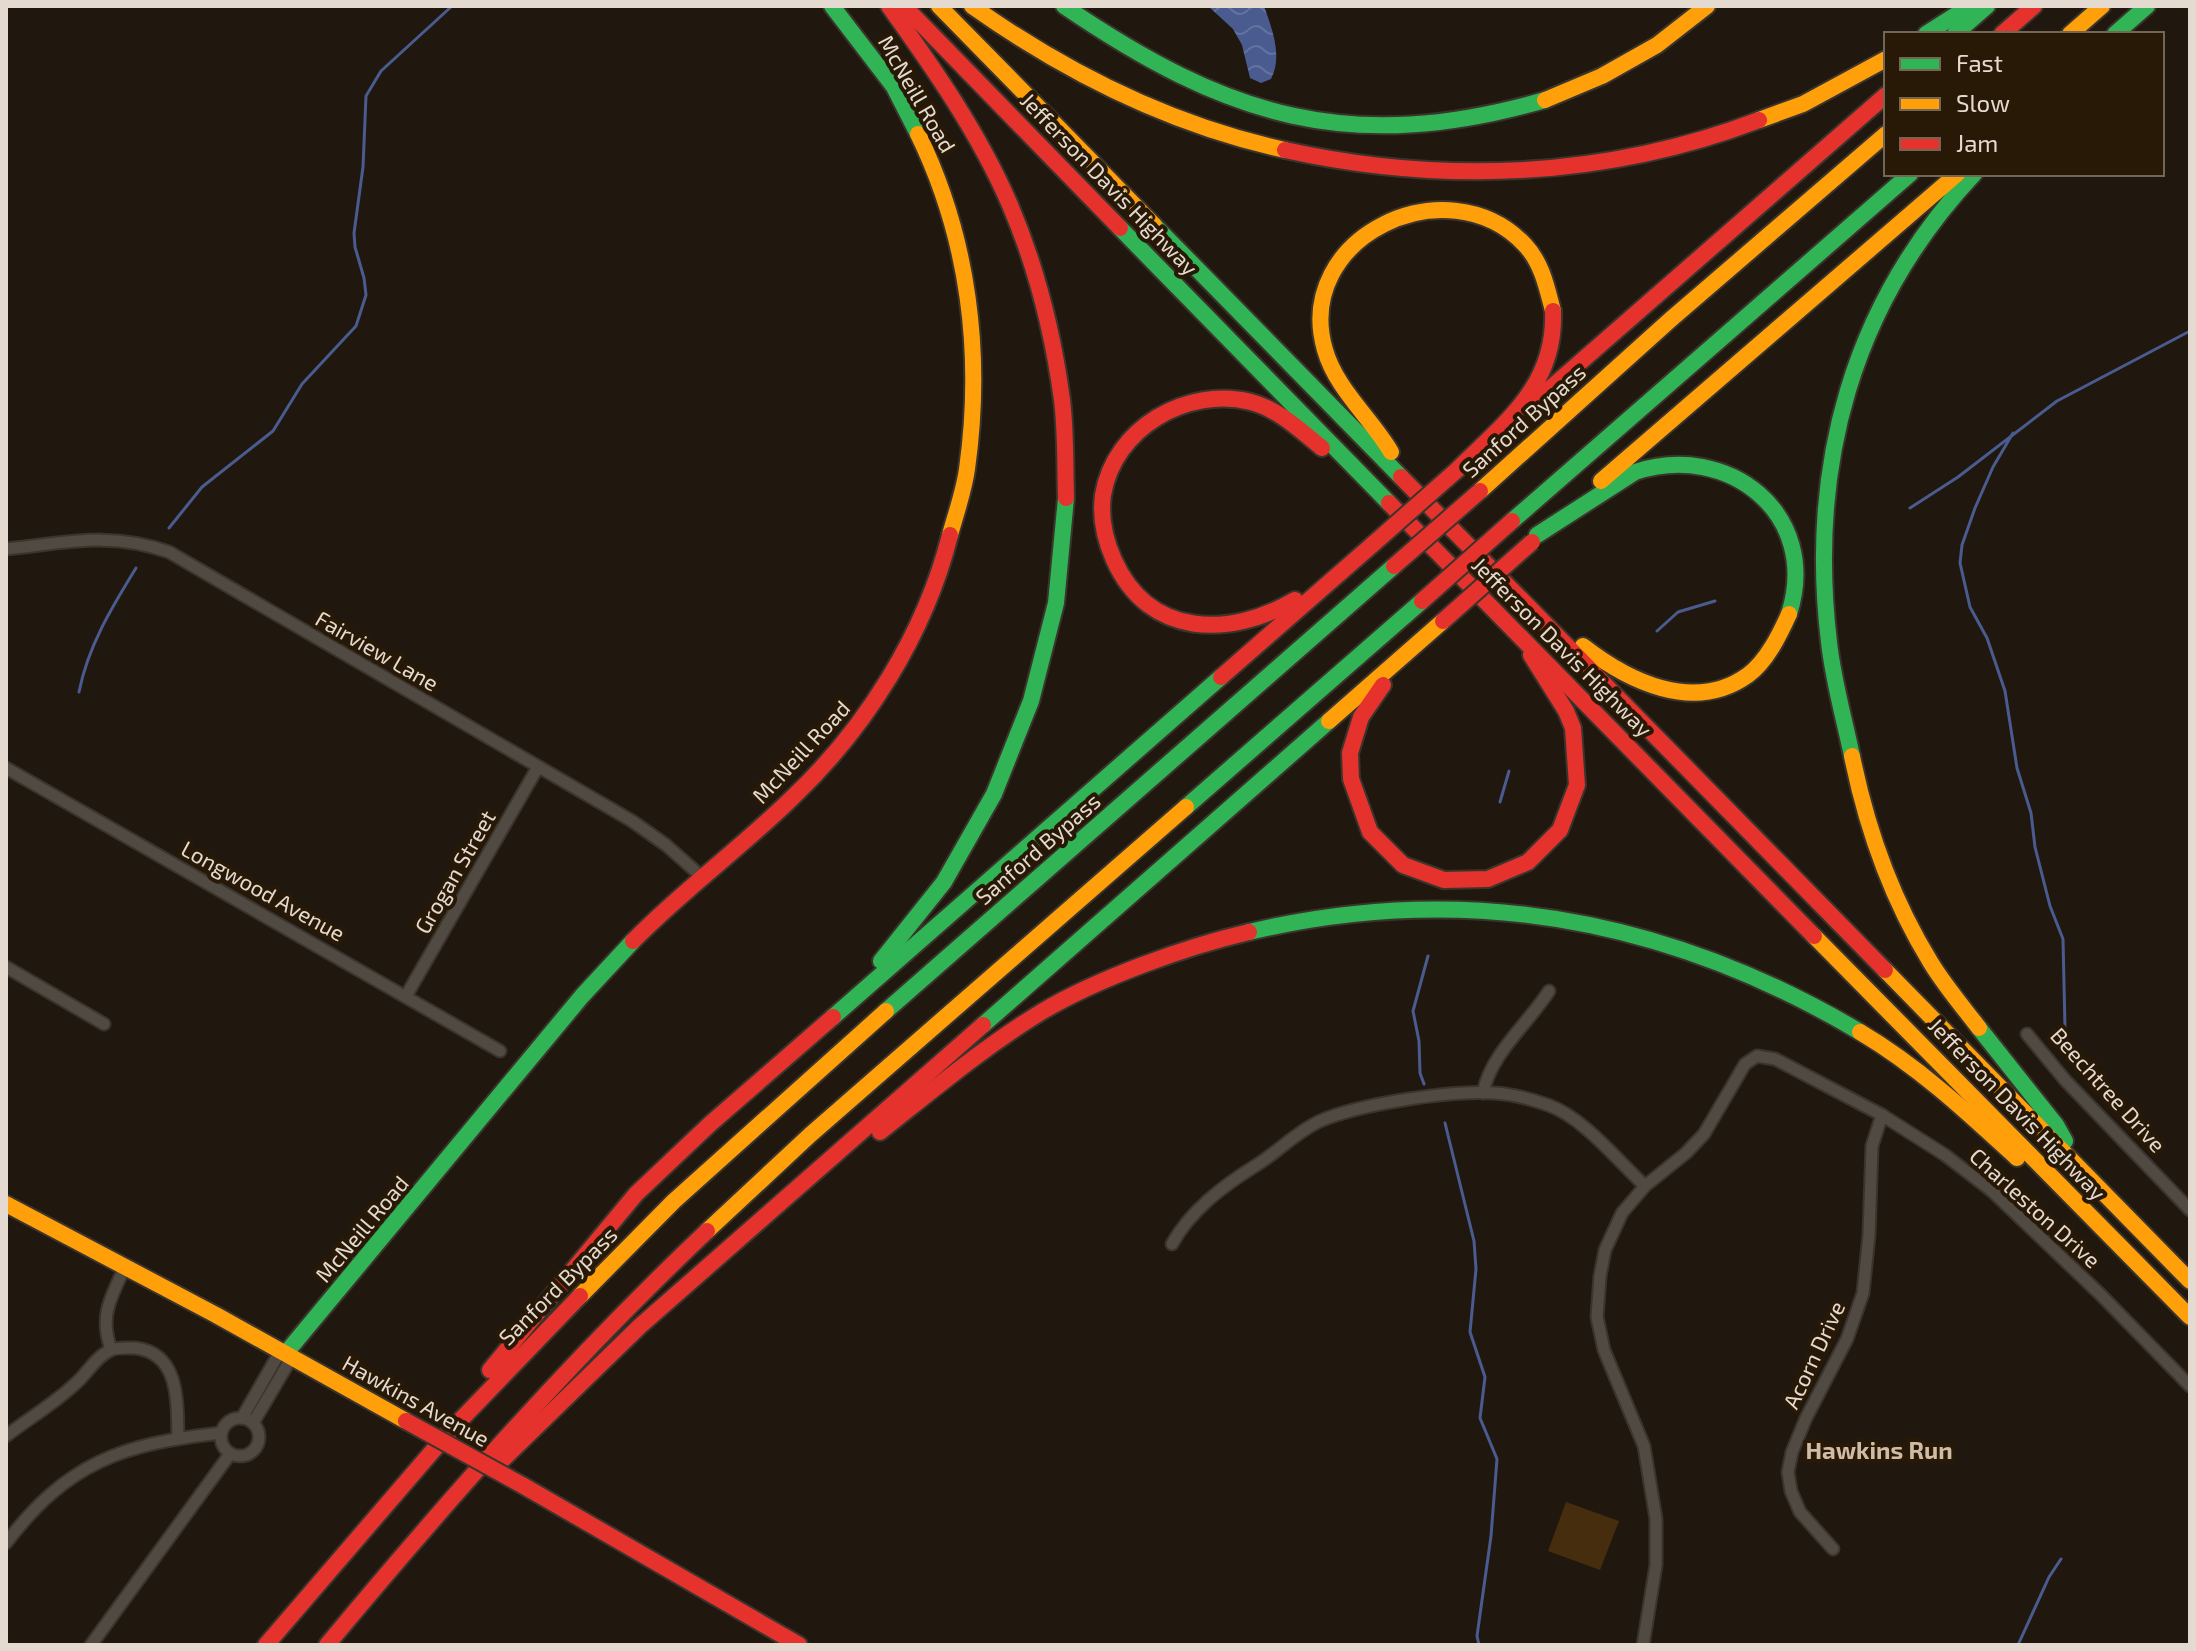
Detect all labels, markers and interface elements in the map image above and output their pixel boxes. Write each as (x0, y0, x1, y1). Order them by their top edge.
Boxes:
street label: McNeill Road (874, 30, 962, 157)
legend (1884, 32, 2164, 176)
text: Fast (1956, 48, 2003, 77)
street label: Jefferson Davis Highway (1016, 87, 1204, 280)
text: Slow (1956, 88, 2010, 117)
text: Jam (1956, 128, 1998, 157)
street label: Sanford Bypass (1456, 358, 1590, 482)
street label: Jefferson Davis Highway (1467, 551, 1658, 742)
street label: Fairview Lane (312, 605, 443, 696)
street label: McNeill Road (746, 695, 854, 808)
street label: Sanford Bypass (970, 787, 1105, 909)
street label: Grogan Street (408, 805, 500, 938)
street label: Longwood Avenue (177, 834, 350, 946)
street label: Jefferson Davis Highway (1924, 1012, 2112, 1205)
street label: Beechtree Drive (2046, 1022, 2171, 1157)
street label: Charleston Drive (1965, 1142, 2106, 1273)
street label: McNeill Road (309, 1170, 413, 1287)
street label: Sanford Bypass (493, 1221, 622, 1350)
street label: Acorn Drive (1777, 1297, 1849, 1412)
street label: Hawkins Avenue (339, 1349, 494, 1451)
district label: Hawkins Run (1805, 1435, 1953, 1464)

